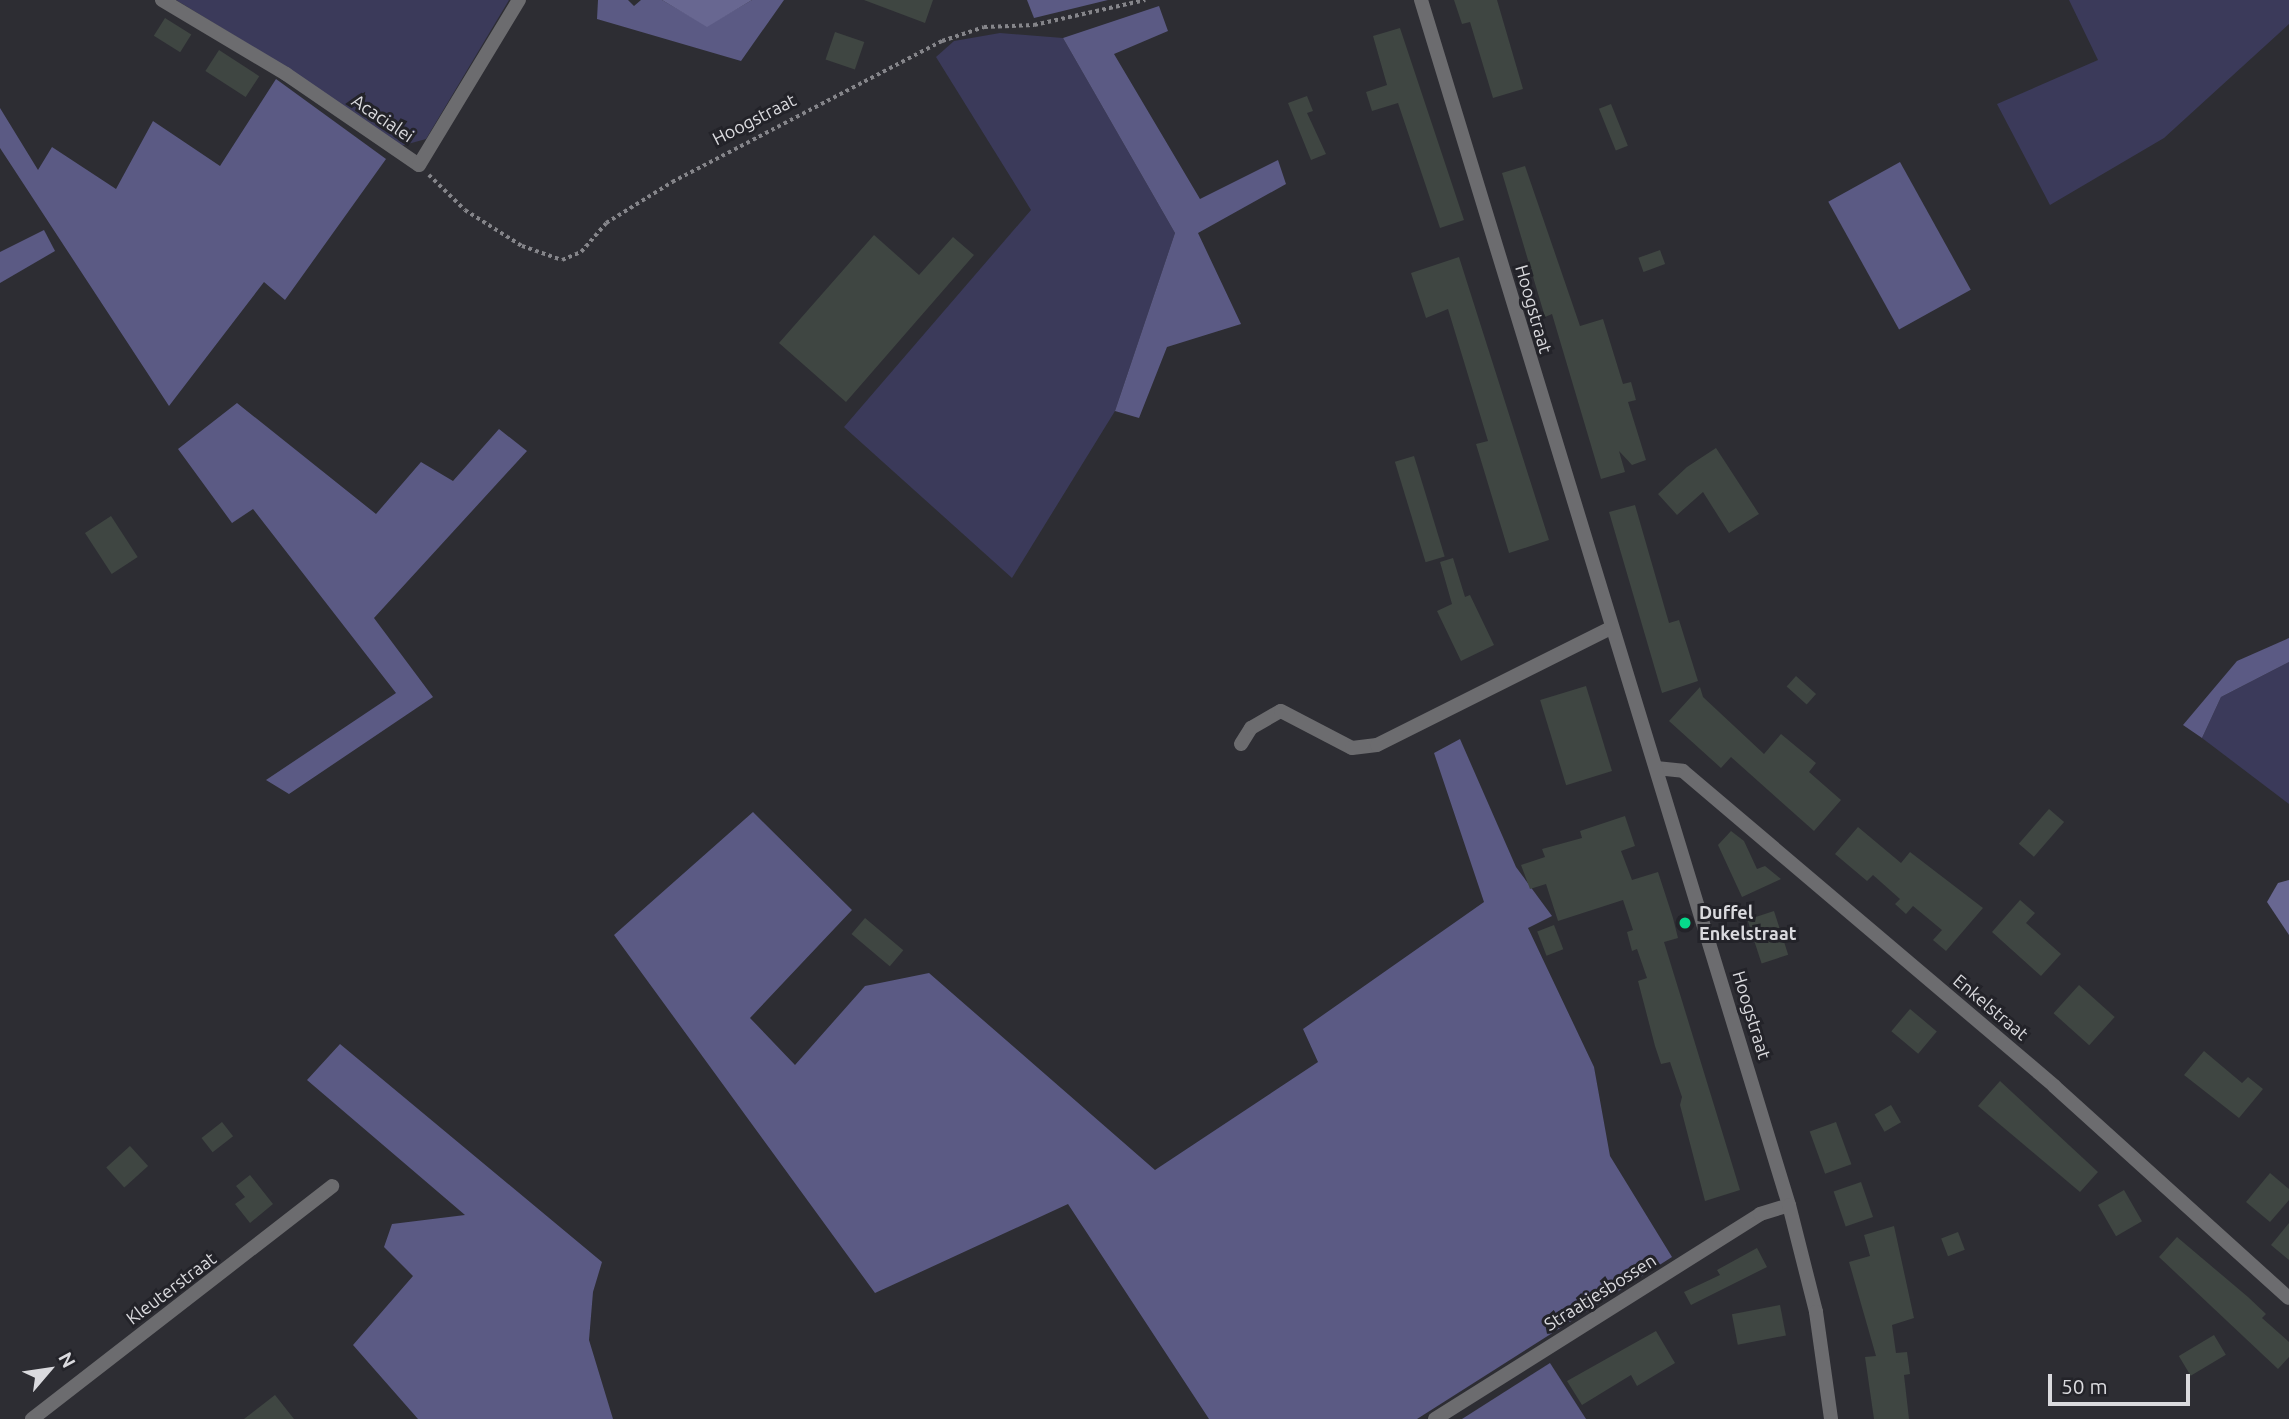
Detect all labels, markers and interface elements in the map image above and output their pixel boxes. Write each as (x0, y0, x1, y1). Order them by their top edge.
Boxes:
street label: Acacialei (348, 89, 418, 147)
street label: Hoogstraat (708, 89, 800, 149)
street label: Hoogstraat (1511, 262, 1557, 356)
place label: Duffel Enkelstraat (1699, 902, 1796, 944)
marker: Duffel Enkelstraat (1677, 915, 1693, 931)
street label: Hoogstraat (1728, 968, 1776, 1062)
street label: Enkelstraat (1949, 969, 2033, 1045)
street label: Kleuterstraat (122, 1247, 220, 1329)
street label: Straatjesbossen (1540, 1249, 1660, 1335)
north arrow (14, 1335, 84, 1405)
text: N (54, 1348, 80, 1371)
scale bar (2051, 1360, 2193, 1404)
text: 50 m (2061, 1374, 2108, 1398)

